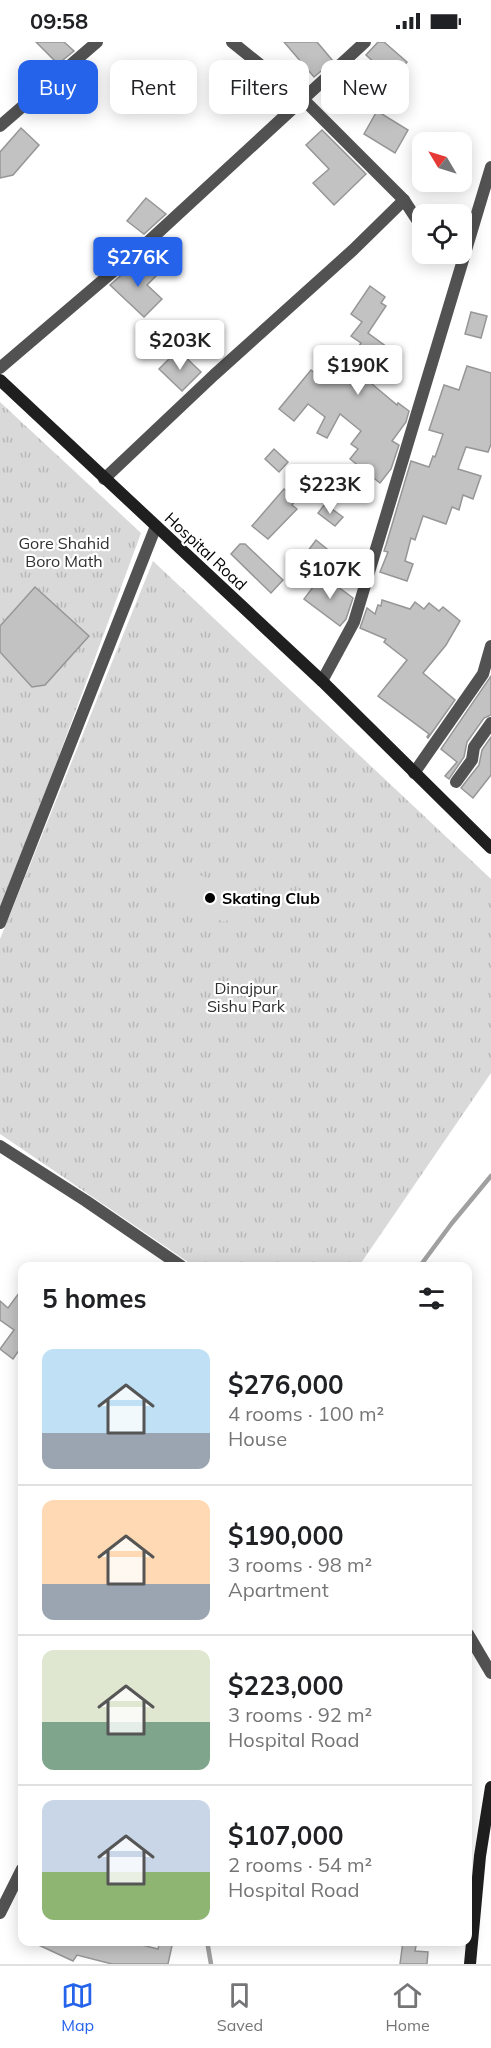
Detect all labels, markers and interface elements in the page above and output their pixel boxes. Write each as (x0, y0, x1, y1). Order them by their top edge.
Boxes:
text: 09:58 (30, 7, 88, 35)
chip: Buy (18, 60, 98, 114)
chip: Rent (110, 60, 197, 114)
chip: Filters (209, 60, 309, 114)
chip: New (321, 60, 409, 114)
north arrow (412, 132, 472, 192)
map controls (412, 132, 472, 264)
button: locate (412, 204, 472, 264)
pin: $276K (96, 237, 180, 288)
text: $276K (107, 244, 169, 269)
pin: $203K (138, 320, 222, 371)
text: $203K (149, 327, 211, 352)
pin: $190K (316, 345, 400, 396)
text: $190K (327, 352, 389, 377)
pin: $223K (288, 464, 372, 515)
text: $223K (299, 471, 361, 496)
street label: Hospital Road (161, 508, 251, 594)
park label: Gore Shahid Boro Math (18, 533, 110, 571)
pin: $107K (288, 549, 372, 600)
text: $107K (299, 556, 361, 581)
place label: Skating Club (222, 888, 320, 908)
marker: Skating Club (203, 891, 217, 905)
park label: Dinajpur Sishu Park (207, 978, 286, 1016)
text: 5 homes (42, 1282, 146, 1315)
icon: filters (415, 1282, 448, 1315)
text: $276,000 (228, 1368, 344, 1401)
icon: home (90, 1373, 162, 1445)
text: 4 rooms · 100 m² (228, 1401, 384, 1426)
text: House (228, 1426, 287, 1451)
text: $190,000 (228, 1519, 344, 1552)
icon: home (90, 1524, 162, 1596)
text: 3 rooms · 98 m² (228, 1552, 372, 1577)
text: Apartment (228, 1577, 329, 1602)
text: $223,000 (228, 1669, 344, 1702)
icon: home (90, 1674, 162, 1746)
text: 3 rooms · 92 m² (228, 1702, 372, 1727)
text: Hospital Road (228, 1727, 359, 1752)
text: $107,000 (228, 1819, 344, 1852)
icon: home (90, 1824, 162, 1896)
text: 2 rooms · 54 m² (228, 1852, 372, 1877)
text: Hospital Road (228, 1877, 359, 1902)
tab: Map (61, 1979, 94, 2035)
tab: Saved (217, 1979, 263, 2035)
tab: Home (386, 1979, 430, 2035)

